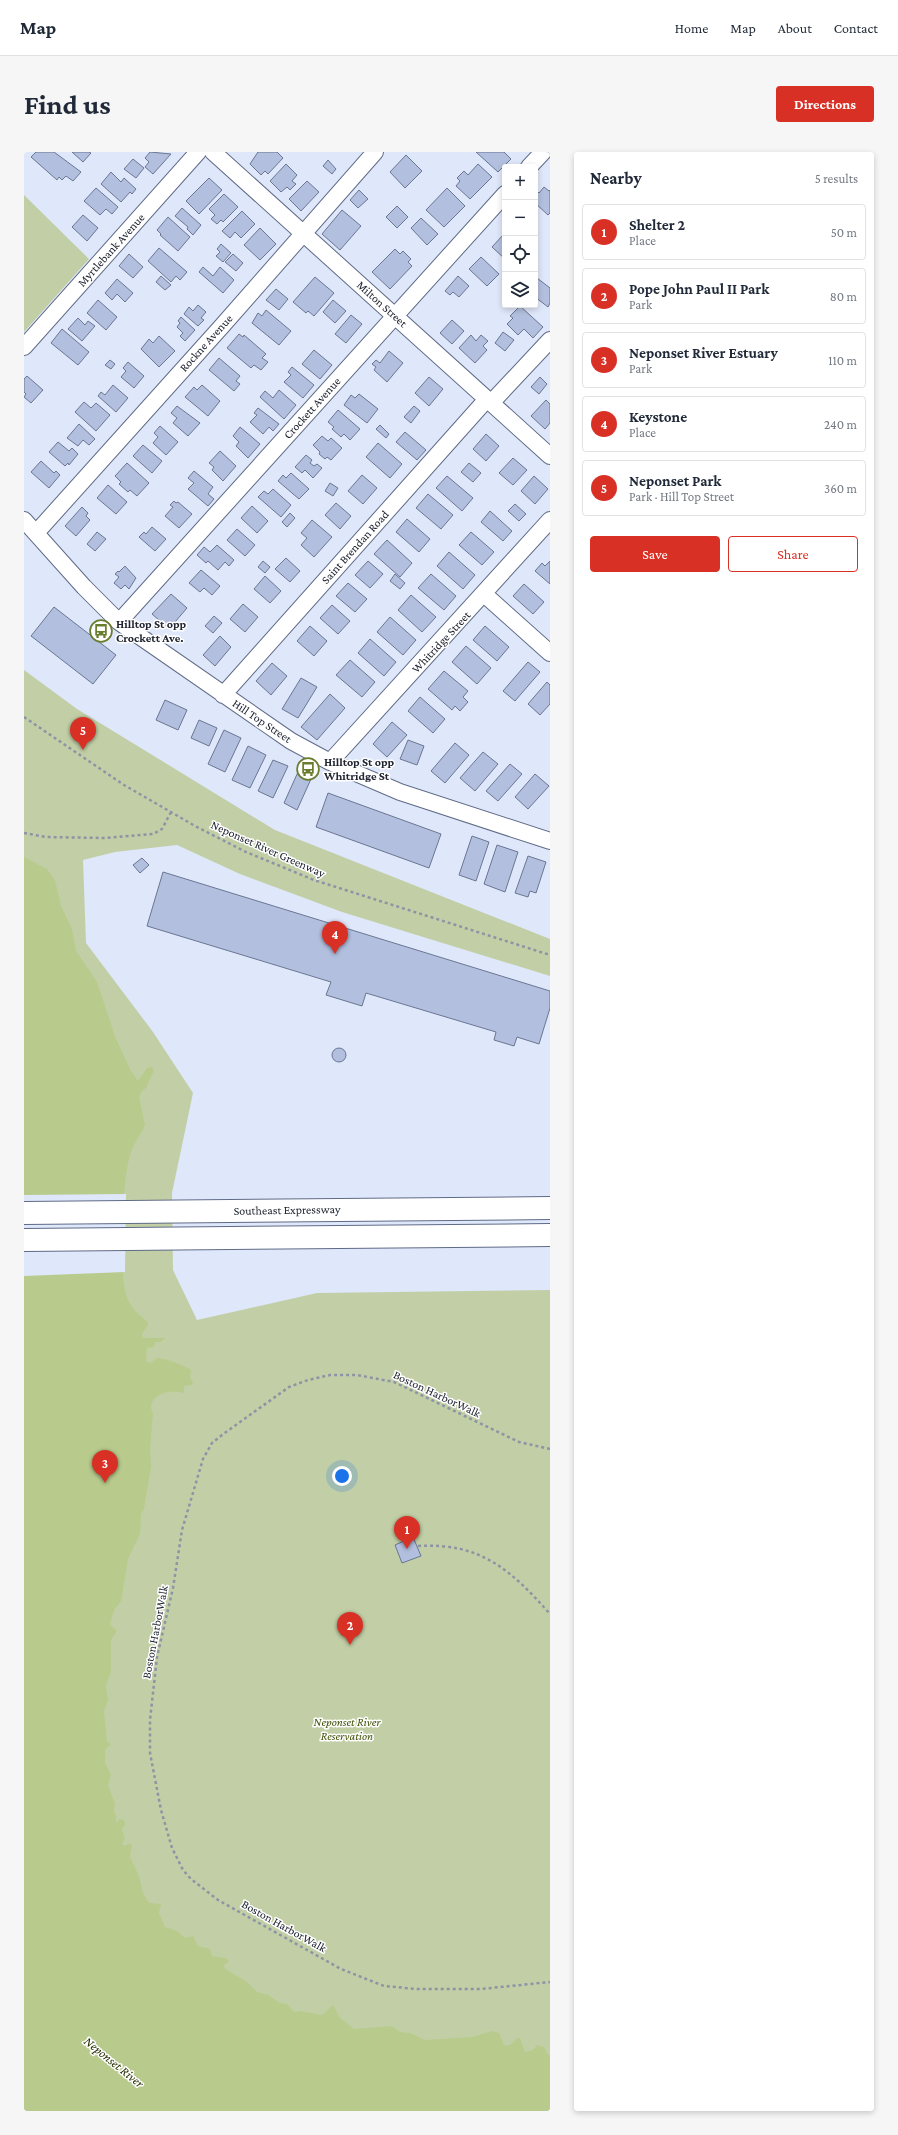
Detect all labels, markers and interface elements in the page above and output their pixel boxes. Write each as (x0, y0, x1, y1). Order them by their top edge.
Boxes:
text: Map (20, 17, 56, 38)
text: Home (675, 20, 708, 36)
text: Map (730, 20, 756, 36)
text: About (778, 20, 812, 36)
text: Contact (834, 20, 878, 36)
button: Directions (776, 86, 874, 122)
text: Find us (24, 89, 111, 120)
map controls (502, 164, 538, 308)
button: + (502, 164, 538, 200)
text: Nearby (590, 169, 642, 188)
text: 5 results (815, 171, 858, 186)
button: − (502, 200, 538, 236)
street label: Myrtlebank Avenue (74, 211, 148, 289)
text: Shelter 2 (629, 217, 685, 233)
text: 1 (602, 225, 606, 240)
text: 50 m (831, 225, 857, 240)
text: Place (629, 233, 656, 248)
button: locate (502, 236, 538, 272)
button: layers (502, 272, 538, 308)
street label: Milton Street (354, 278, 411, 331)
text: Pope John Paul II Park (629, 281, 769, 297)
text: 2 (601, 289, 607, 304)
text: 80 m (830, 289, 857, 304)
text: Park (629, 297, 652, 312)
street label: Rockne Avenue (177, 311, 235, 375)
text: Neponset River Estuary (629, 345, 778, 361)
text: 3 (601, 353, 607, 368)
text: 110 m (828, 353, 857, 368)
text: Park (629, 361, 652, 376)
street label: Crockett Avenue (281, 374, 343, 442)
text: Keystone (629, 409, 687, 425)
text: 4 (600, 417, 608, 432)
text: 240 m (824, 417, 857, 432)
text: Place (629, 425, 656, 440)
text: Neponset Park (629, 473, 721, 489)
text: 5 (601, 481, 607, 496)
text: 360 m (824, 481, 857, 496)
text: Park · Hill Top Street (629, 489, 734, 504)
street label: Saint Brendan Road (318, 507, 392, 587)
button: Save (590, 536, 720, 572)
button: Share (728, 536, 858, 572)
street label: Whitridge Street (409, 607, 474, 676)
place label: Hilltop St opp Crockett Ave. (116, 617, 187, 645)
bus stop icon: Hilltop St opp Crockett Ave. (88, 618, 114, 644)
street label: Hill Top Street (230, 696, 295, 746)
pin: 5 (70, 717, 96, 750)
place label: Hilltop St opp Whitridge St (323, 755, 395, 783)
bus stop icon: Hilltop St opp Whitridge St (295, 756, 321, 782)
street label: Neponset River Greenway (209, 818, 328, 881)
pin: 4 (322, 921, 348, 954)
street label: Southeast Expressway (233, 1202, 341, 1218)
street label: Boston HarborWalk (391, 1368, 483, 1420)
pin: 3 (92, 1450, 118, 1483)
your location (332, 1466, 352, 1486)
pin: 1 (394, 1516, 420, 1549)
street label: Boston HarborWalk (139, 1584, 171, 1680)
pin: 2 (337, 1612, 363, 1645)
park label: Neponset River Reservation (314, 1715, 381, 1743)
street label: Boston HarborWalk (239, 1897, 329, 1955)
water label: Neponset River (81, 2033, 147, 2091)

